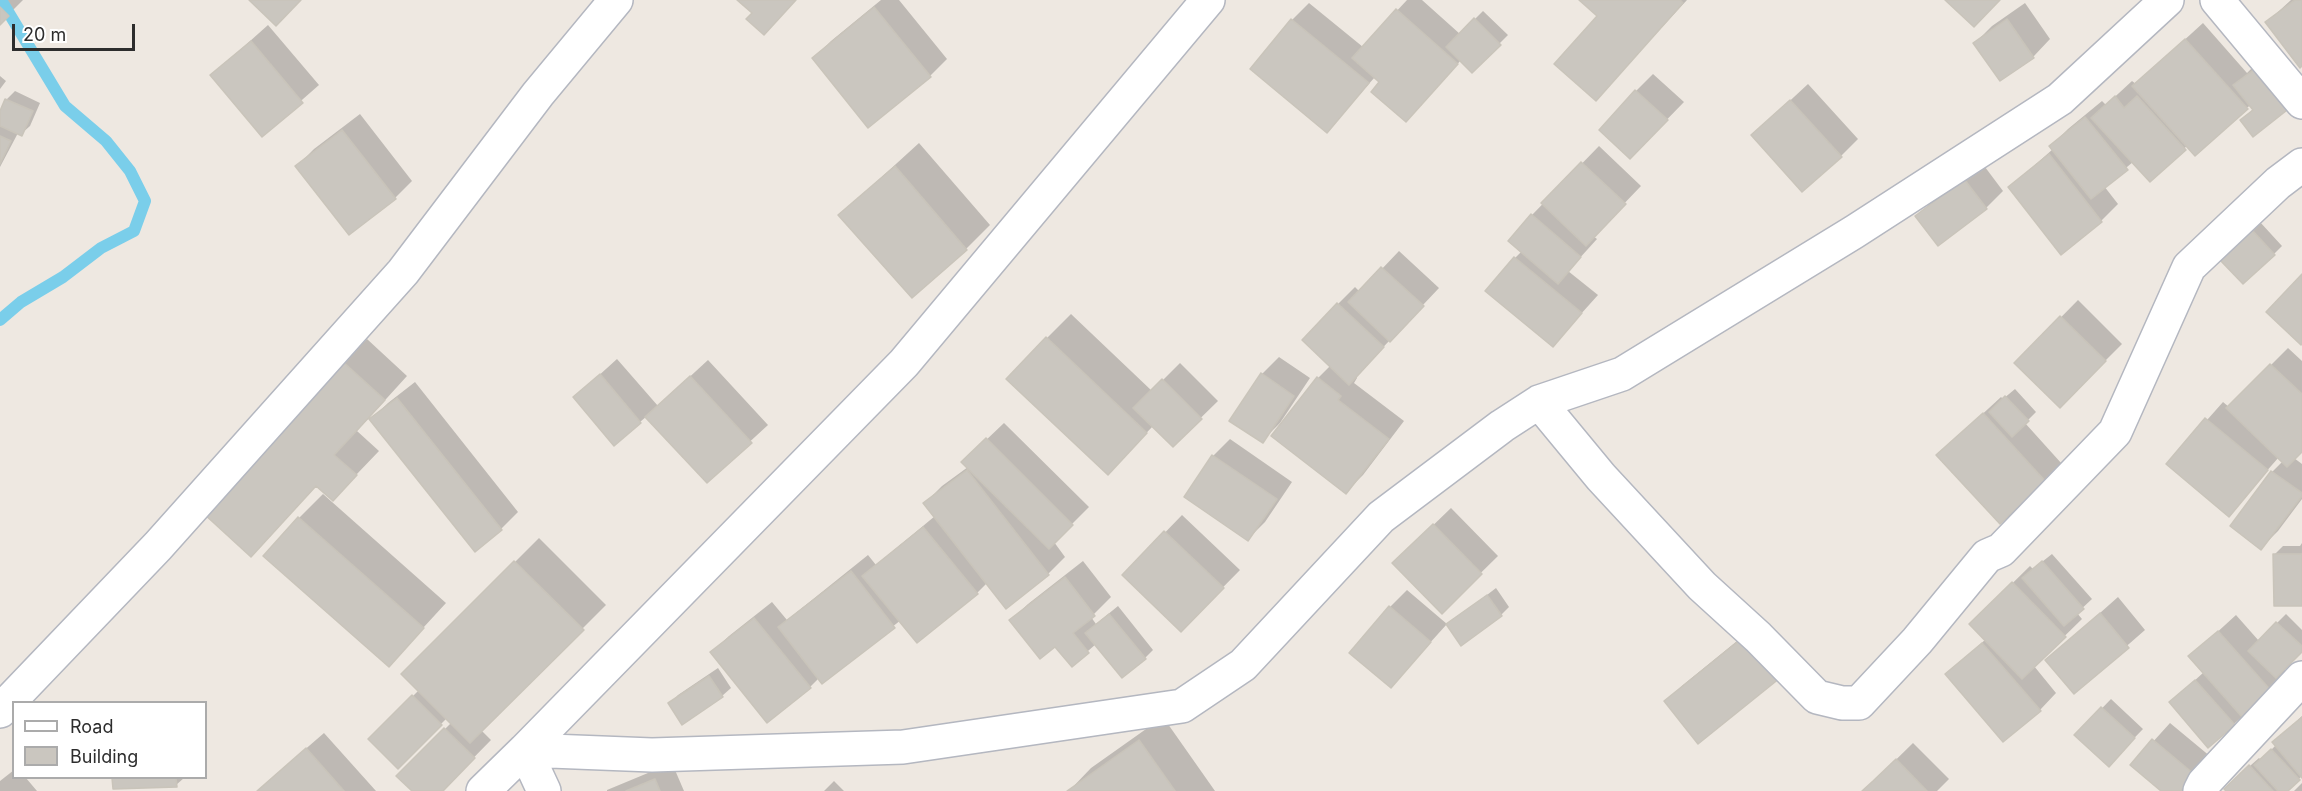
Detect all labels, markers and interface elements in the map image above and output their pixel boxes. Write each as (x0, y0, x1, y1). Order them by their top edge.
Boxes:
scale bar (15, 12, 138, 50)
text: 20 m (23, 24, 66, 45)
legend (12, 701, 207, 779)
text: Road (70, 716, 113, 737)
text: Building (70, 746, 138, 767)

